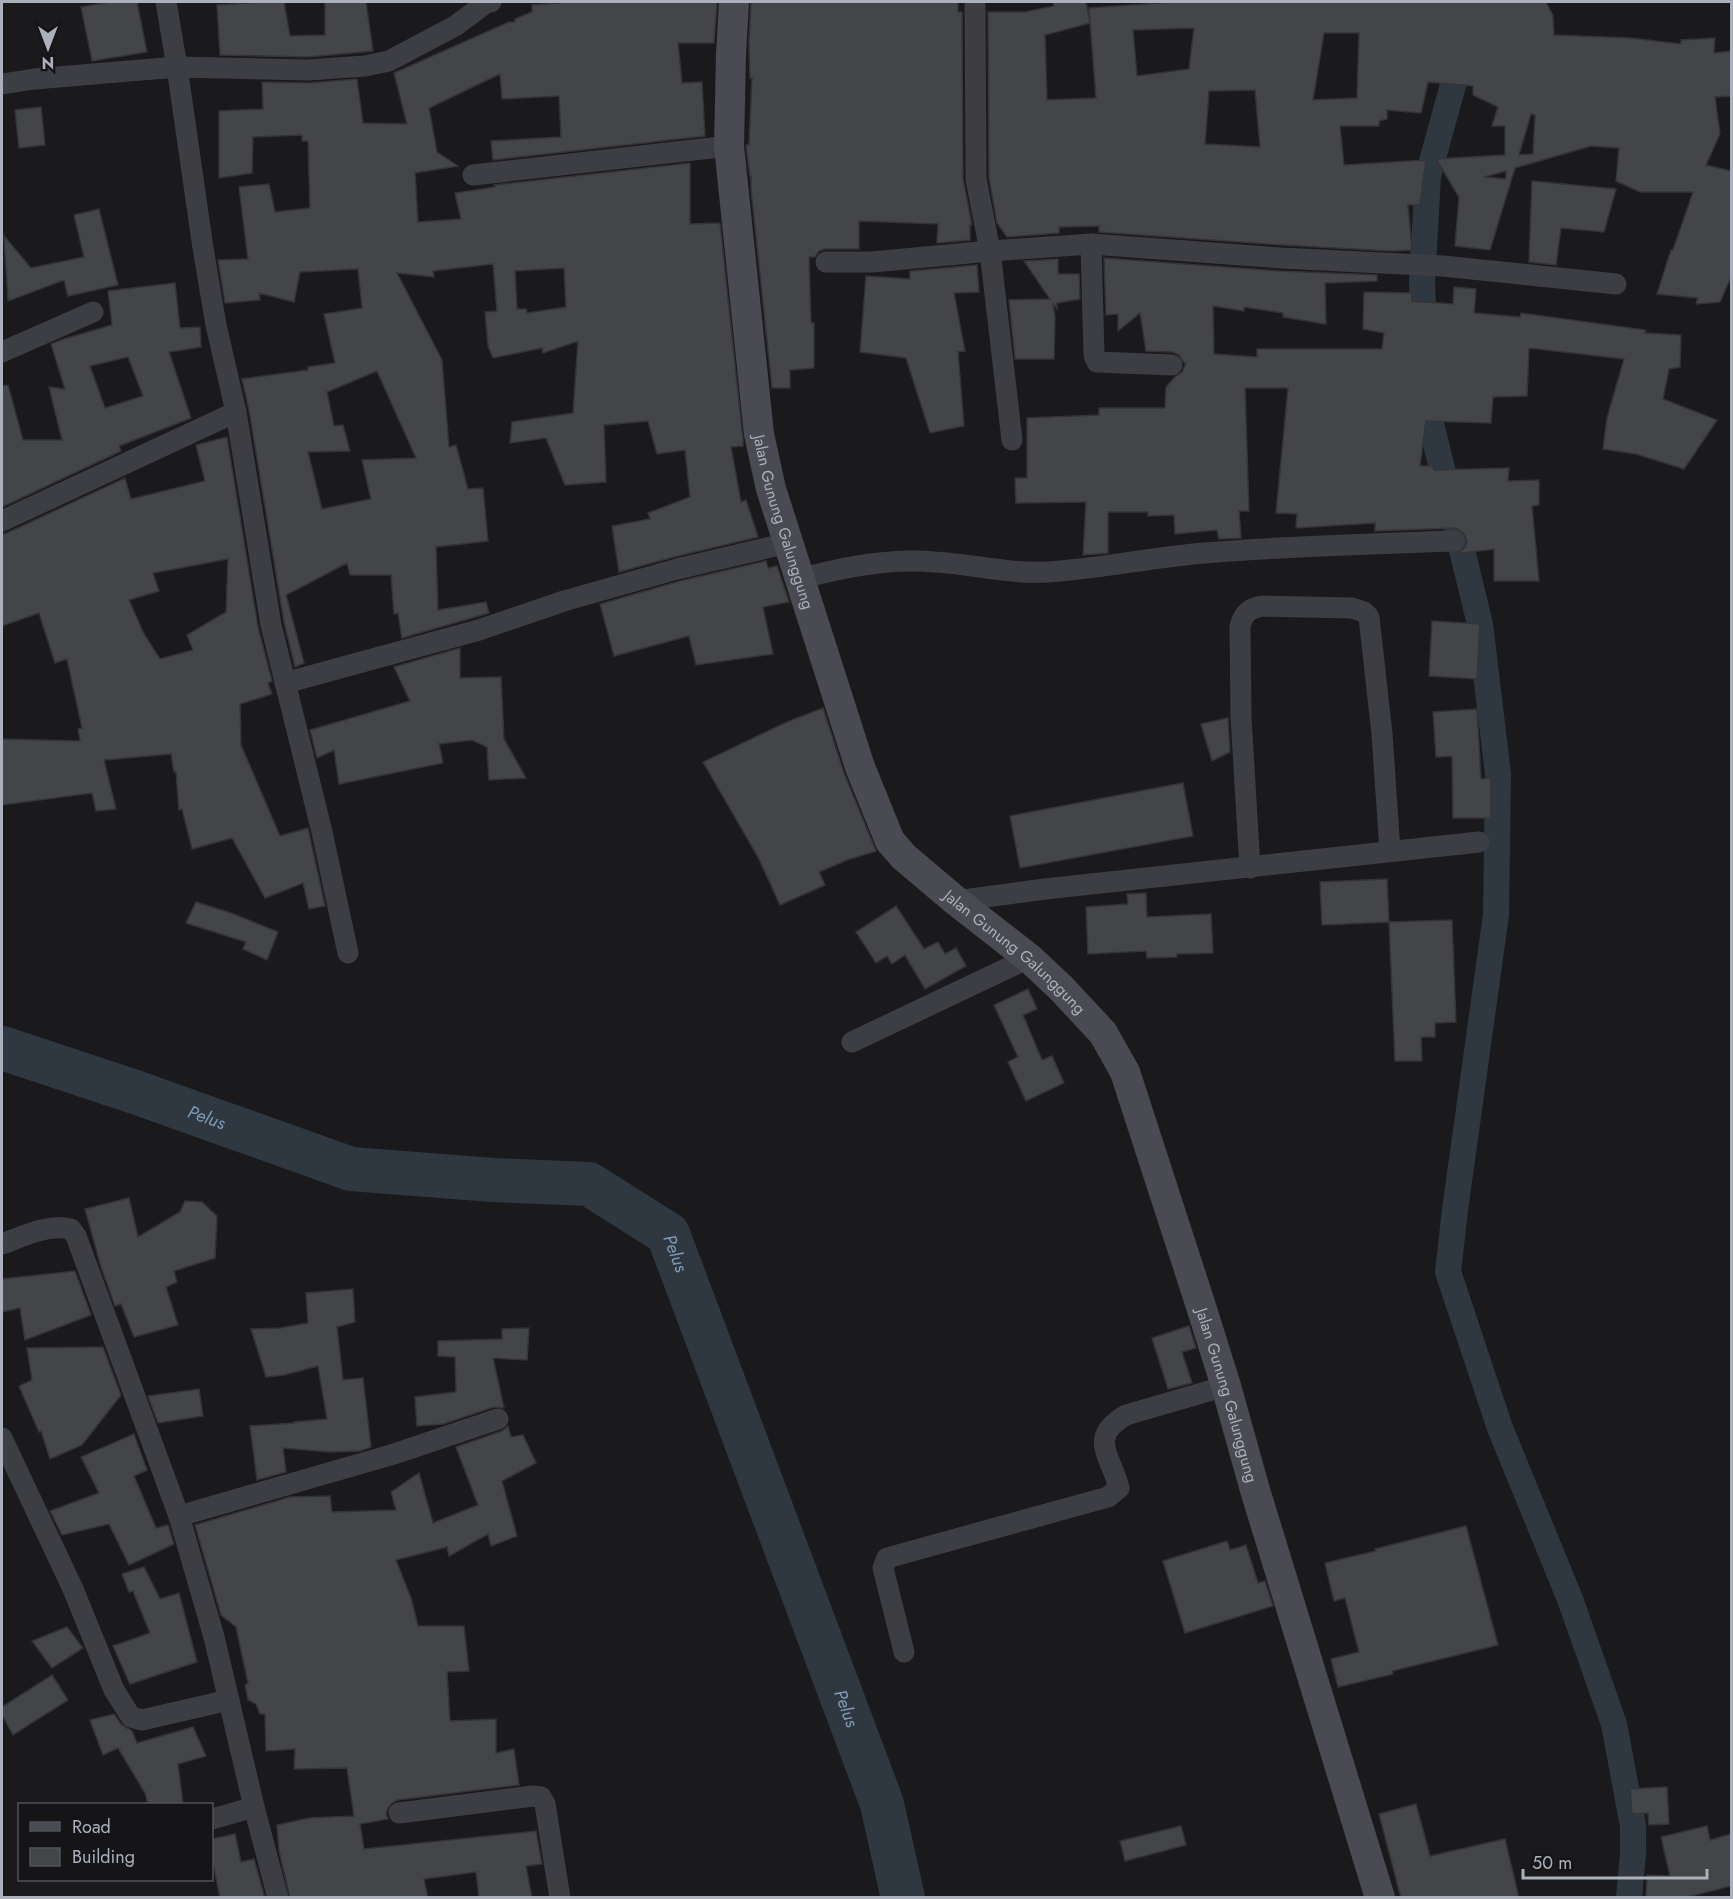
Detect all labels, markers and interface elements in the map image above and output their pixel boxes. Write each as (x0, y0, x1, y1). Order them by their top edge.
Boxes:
north arrow (18, 18, 78, 78)
text: N (42, 51, 54, 74)
street label: Jalan Gunung Galunggung (747, 431, 820, 612)
street label: Jalan Gunung Galunggung (937, 883, 1091, 1020)
water label: Pelus (184, 1099, 230, 1136)
water label: Pelus (656, 1231, 694, 1277)
street label: Jalan Gunung Galunggung (1190, 1303, 1263, 1485)
water label: Pelus (827, 1686, 865, 1732)
legend (18, 1803, 213, 1881)
text: Road (72, 1814, 111, 1840)
scale bar (1523, 1842, 1708, 1880)
text: Building (72, 1844, 135, 1870)
text: 50 m (1532, 1850, 1572, 1876)

